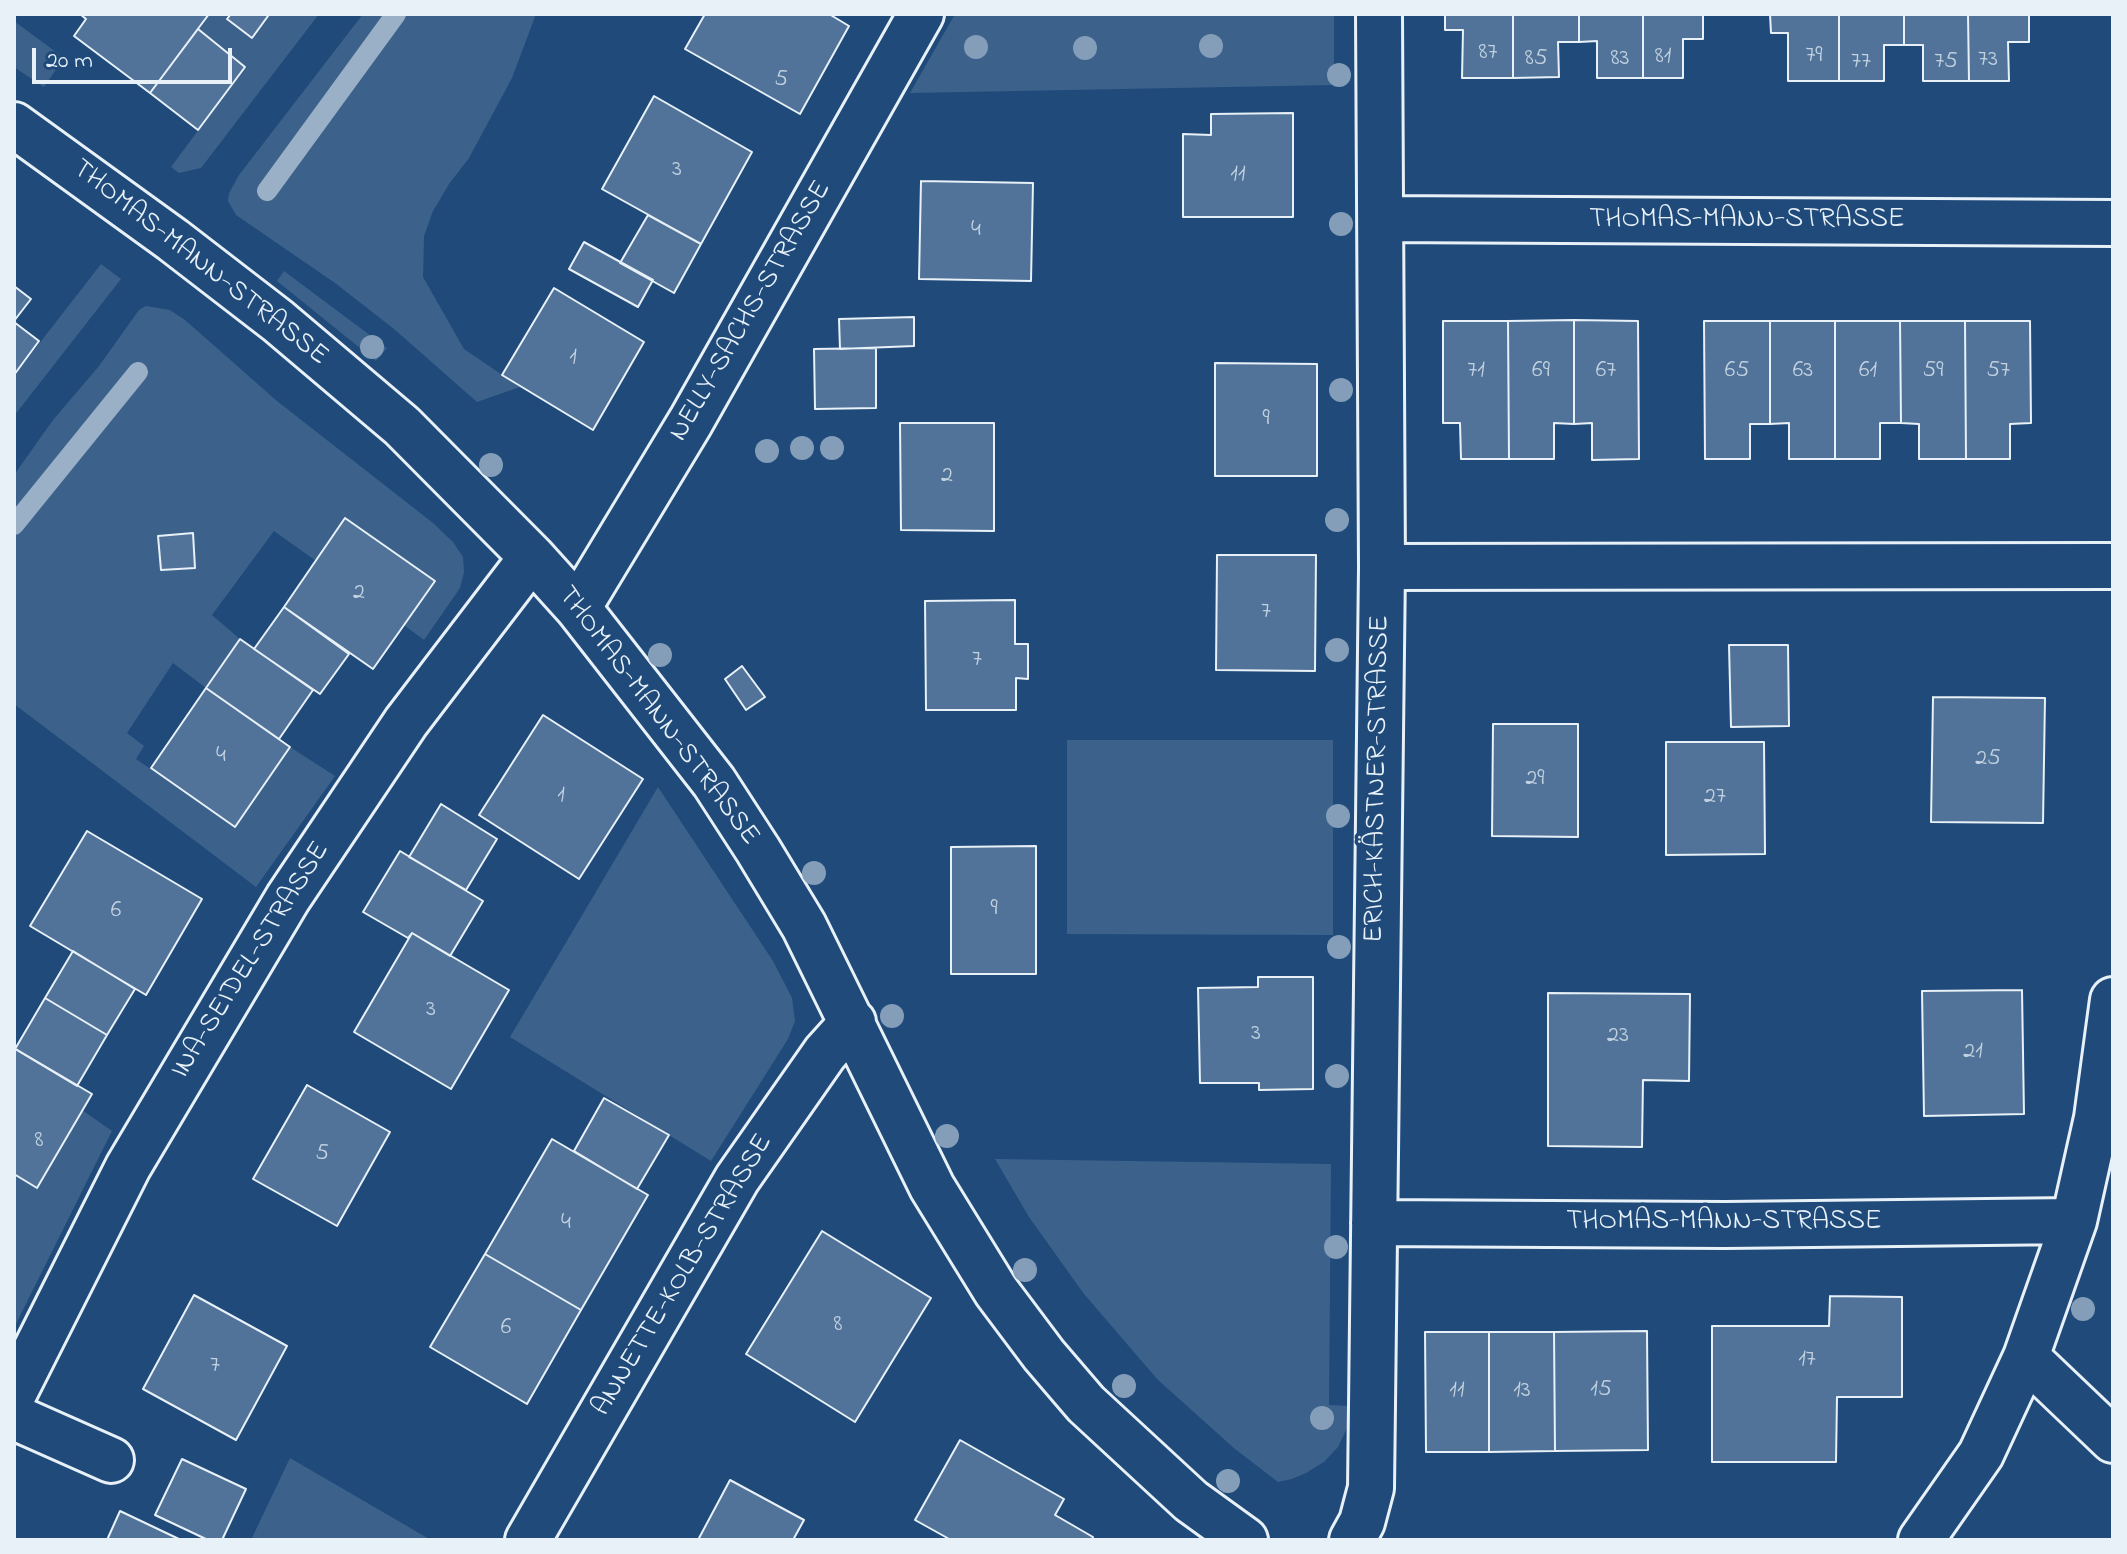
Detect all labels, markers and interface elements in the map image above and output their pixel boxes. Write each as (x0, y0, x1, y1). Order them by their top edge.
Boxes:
scale bar (36, 32, 236, 82)
house number: 87 (1479, 40, 1497, 68)
house number: 79 (1805, 43, 1823, 71)
text: 20 m (46, 44, 93, 79)
house number: 81 (1655, 44, 1671, 72)
house number: 85 (1525, 46, 1547, 74)
house number: 83 (1611, 46, 1629, 74)
house number: 73 (1978, 47, 1998, 75)
house number: 77 (1851, 49, 1871, 77)
house number: 75 (1934, 49, 1958, 77)
house number: 5 (774, 67, 788, 95)
street label: THOMAS-MANN-STRASSE (64, 154, 334, 374)
house number: 3 (672, 157, 682, 185)
house number: 11 (1230, 162, 1246, 190)
street label: NELLY-SACHS-STRASSE (664, 176, 840, 448)
street label: THOMAS-MANN-STRASSE (1589, 204, 1905, 238)
house number: 4 (971, 217, 981, 245)
house number: 1 (569, 345, 577, 373)
house number: 71 (1467, 358, 1485, 386)
house number: 69 (1532, 358, 1550, 386)
house number: 67 (1596, 358, 1616, 386)
house number: 65 (1725, 358, 1749, 386)
house number: 63 (1793, 358, 1813, 386)
house number: 61 (1859, 358, 1877, 386)
house number: 59 (1923, 358, 1943, 386)
house number: 57 (1986, 358, 2010, 386)
house number: 9 (1262, 406, 1270, 434)
house number: 2 (941, 463, 953, 491)
house number: 2 (353, 580, 365, 608)
street label: THOMAS-MANN-STRASSE (549, 581, 765, 853)
house number: 7 (1261, 599, 1271, 627)
street label: ERICH-KÄSTNER-STRASSE (1359, 615, 1399, 943)
house number: 7 (972, 647, 982, 675)
house number: 4 (216, 743, 226, 771)
house number: 25 (1975, 746, 2001, 774)
house number: 29 (1525, 766, 1545, 794)
house number: 1 (557, 783, 565, 811)
house number: 27 (1704, 784, 1726, 812)
street label: INA-SEIDEL-STRASSE (165, 836, 339, 1086)
house number: 9 (990, 896, 998, 924)
house number: 6 (111, 898, 121, 926)
house number: 3 (426, 997, 436, 1025)
house number: 3 (1251, 1021, 1261, 1049)
house number: 23 (1607, 1023, 1629, 1051)
house number: 21 (1963, 1039, 1983, 1067)
house number: 8 (35, 1128, 43, 1156)
street label: ANNETTE-KOLB-STRASSE (586, 1129, 782, 1423)
house number: 5 (315, 1141, 329, 1169)
street label: THOMAS-MANN-STRASSE (1566, 1206, 1882, 1240)
house number: 4 (561, 1210, 571, 1238)
house number: 8 (834, 1312, 842, 1340)
house number: 6 (501, 1315, 511, 1343)
house number: 17 (1798, 1347, 1816, 1375)
house number: 7 (210, 1353, 220, 1381)
house number: 15 (1590, 1377, 1612, 1405)
house number: 11 (1449, 1378, 1465, 1406)
house number: 13 (1513, 1378, 1531, 1406)

